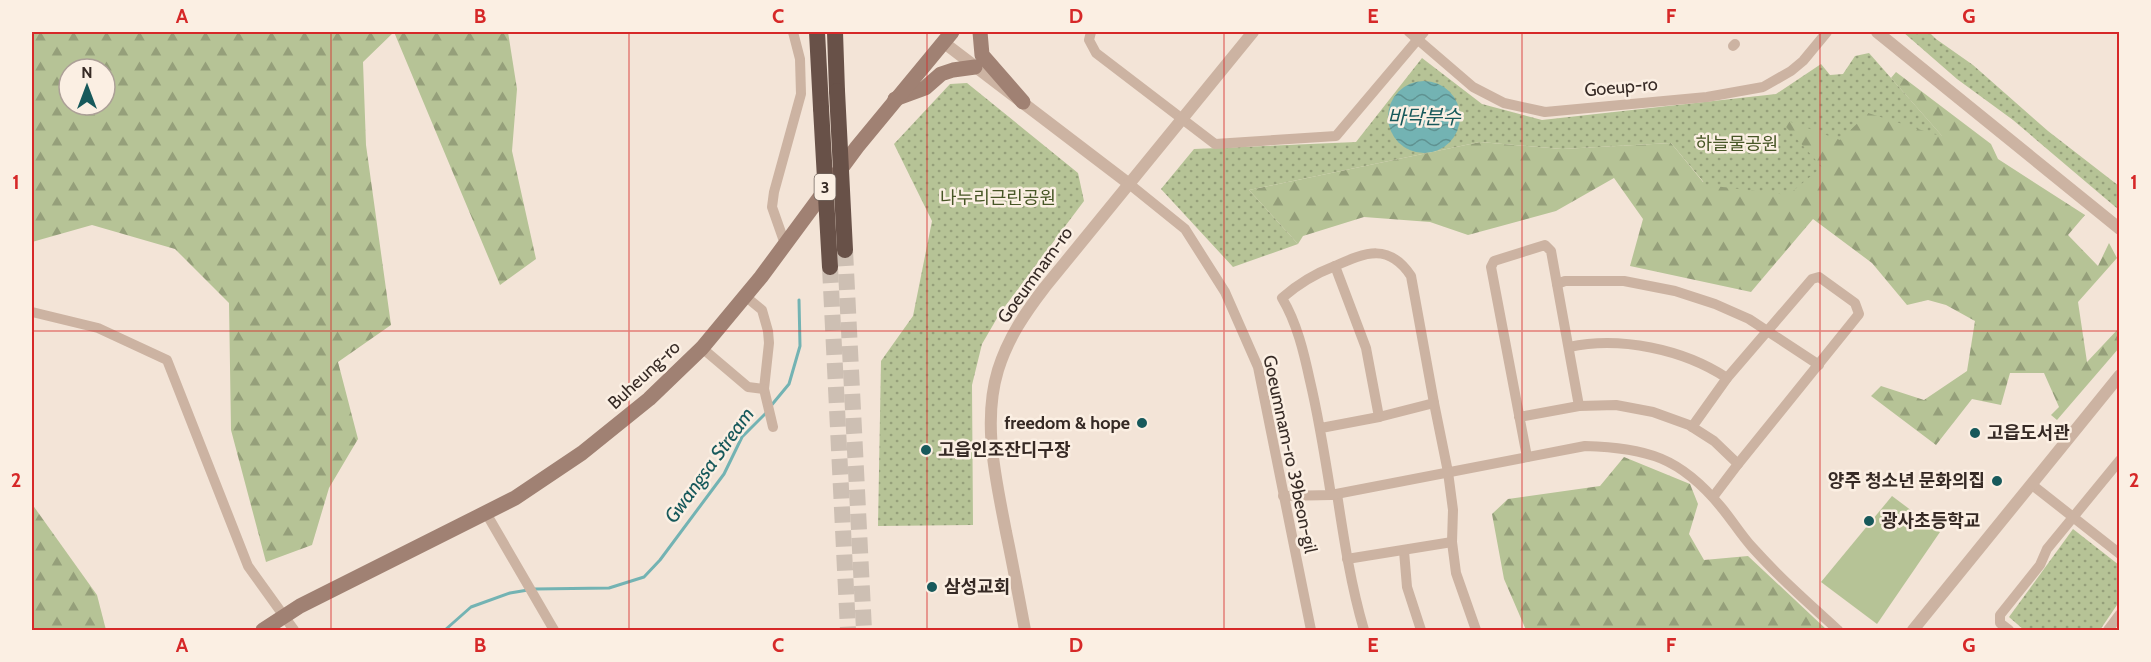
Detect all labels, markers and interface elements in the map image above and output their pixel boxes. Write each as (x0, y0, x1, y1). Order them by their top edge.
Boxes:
text: A (176, 4, 189, 28)
text: B (474, 4, 486, 28)
text: C (772, 4, 784, 28)
text: D (1069, 4, 1083, 28)
text: E (1367, 4, 1379, 28)
text: F (1666, 4, 1677, 28)
text: G (1962, 4, 1976, 28)
north arrow (57, 57, 117, 117)
text: N (81, 63, 93, 82)
street label: Goeup-ro (1583, 73, 1659, 101)
water label: 바닥분수 (1387, 105, 1461, 129)
park label: 하늘물공원 (1696, 133, 1778, 155)
text: 1 (12, 170, 20, 194)
text: 1 (2130, 170, 2138, 194)
road number: 3 (814, 174, 836, 200)
park label: 나누리근린공원 (940, 187, 1056, 209)
street label: Goeumnam-ro (993, 222, 1077, 328)
street label: Buheung-ro (603, 336, 685, 414)
street label: Goeumnam-ro 39beon-gil (1258, 353, 1322, 556)
water label: Gwangsa Stream (659, 403, 759, 527)
place label: freedom & hope (1004, 412, 1130, 434)
marker: freedom & hope (1135, 416, 1149, 430)
place label: 고읍도서관 (1987, 422, 2070, 444)
marker: 고읍도서관 (1968, 426, 1982, 440)
place label: 고읍인조잔디구장 (938, 439, 1071, 461)
marker: 고읍인조잔디구장 (919, 443, 933, 457)
text: 2 (11, 468, 21, 492)
text: 2 (2129, 468, 2139, 492)
place label: 양주 청소년 문화의집 (1828, 470, 1985, 492)
marker: 양주 청소년 문화의집 (1990, 474, 2004, 488)
place label: 광사초등학교 (1881, 510, 1980, 532)
marker: 광사초등학교 (1862, 514, 1876, 528)
place label: 삼성교회 (944, 576, 1010, 598)
marker: 삼성교회 (925, 580, 939, 594)
text: A (176, 633, 189, 657)
text: B (474, 633, 486, 657)
text: C (772, 633, 784, 657)
text: D (1069, 633, 1083, 657)
text: E (1367, 633, 1379, 657)
text: F (1666, 633, 1677, 657)
text: G (1962, 633, 1976, 657)

